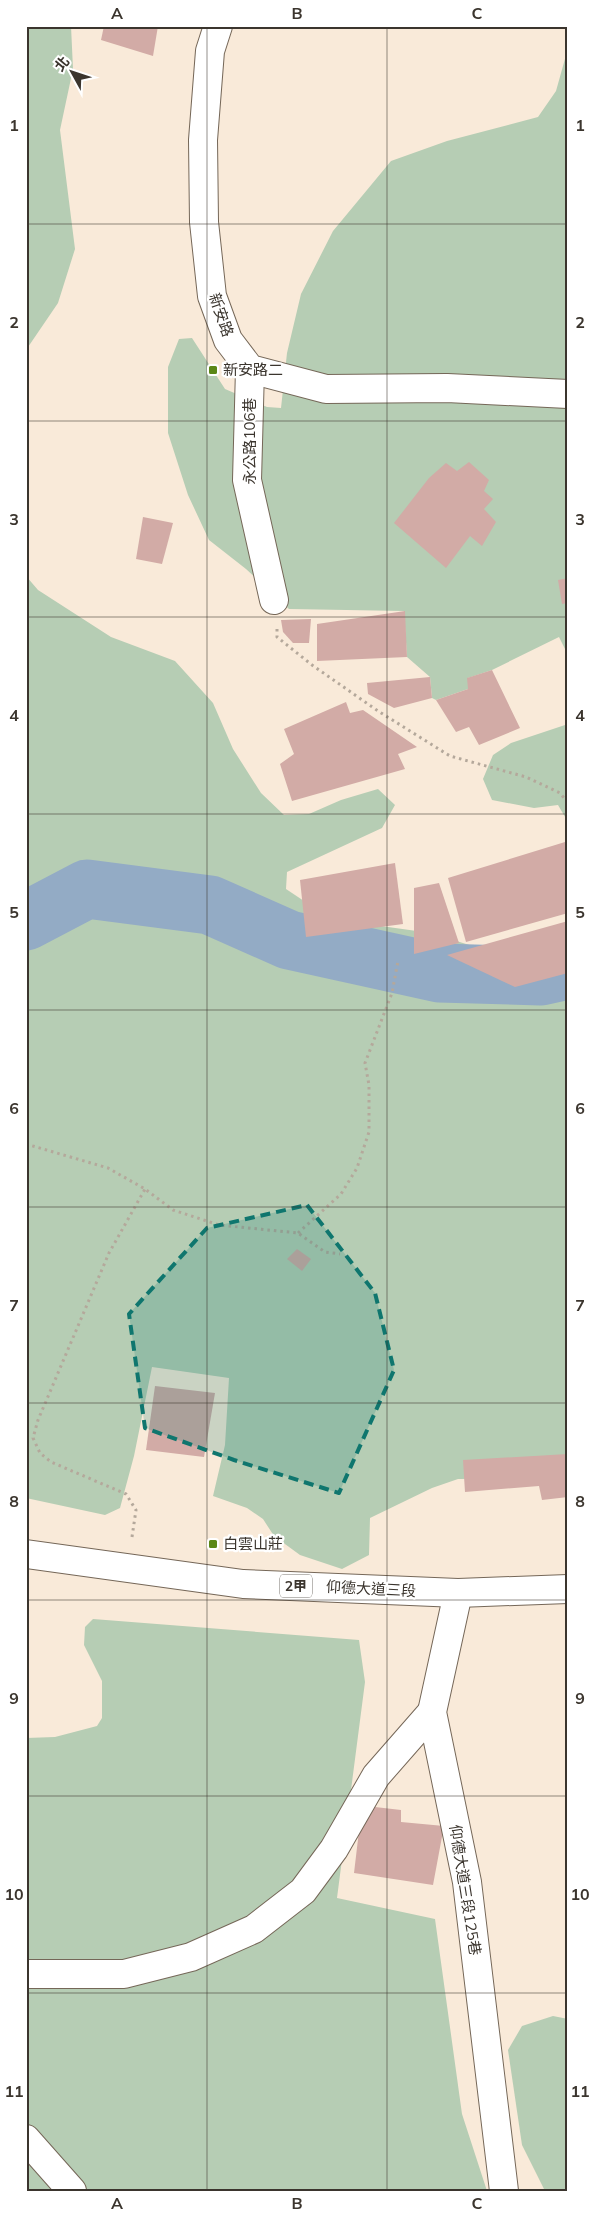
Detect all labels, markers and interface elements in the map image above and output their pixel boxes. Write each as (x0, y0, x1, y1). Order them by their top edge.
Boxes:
text: A (111, 3, 123, 23)
text: B (291, 3, 303, 23)
text: C (472, 3, 483, 23)
north arrow (48, 48, 98, 98)
text: 北 (51, 52, 73, 75)
text: 1 (9, 115, 19, 135)
text: 1 (575, 115, 585, 135)
street label: 新安路 (205, 290, 238, 339)
text: 2 (9, 312, 19, 332)
text: 2 (575, 312, 585, 332)
place label: 新安路二 (223, 360, 283, 379)
marker: 新安路二 (207, 364, 219, 376)
street label: 永公路106巷 (240, 397, 259, 485)
text: 3 (9, 509, 19, 529)
text: 3 (575, 509, 585, 529)
text: 4 (9, 705, 19, 725)
text: 4 (575, 705, 585, 725)
text: 5 (9, 902, 19, 922)
text: 5 (575, 902, 585, 922)
text: 6 (9, 1098, 19, 1118)
text: 6 (575, 1098, 585, 1118)
text: 7 (9, 1295, 19, 1315)
text: 7 (575, 1295, 585, 1315)
text: 8 (9, 1491, 19, 1511)
text: 8 (575, 1491, 585, 1511)
place label: 白雲山莊 (223, 1534, 283, 1553)
marker: 白雲山莊 (207, 1538, 219, 1550)
road number: 2甲 (280, 1574, 312, 1598)
street label: 仰德大道三段 (326, 1577, 416, 1600)
text: 9 (9, 1688, 19, 1708)
text: 9 (575, 1688, 585, 1708)
street label: 仰德大道三段125巷 (446, 1823, 485, 1957)
text: 10 (4, 1884, 24, 1904)
text: 10 (570, 1884, 590, 1904)
text: 11 (4, 2081, 24, 2101)
text: 11 (570, 2081, 590, 2101)
text: A (111, 2193, 123, 2213)
text: B (291, 2193, 303, 2213)
text: C (472, 2193, 483, 2213)

